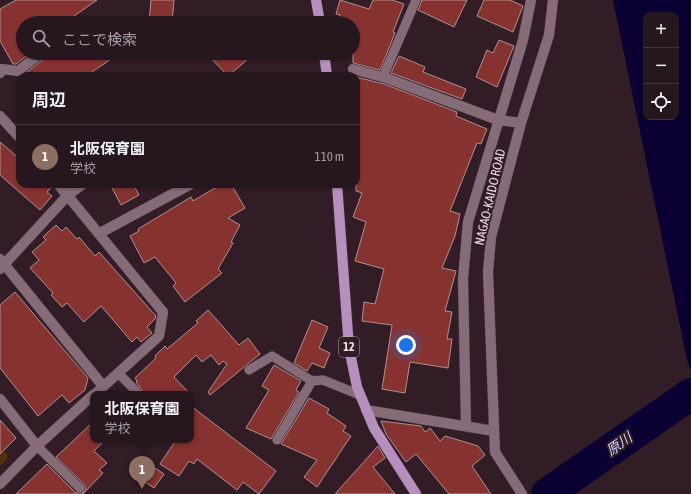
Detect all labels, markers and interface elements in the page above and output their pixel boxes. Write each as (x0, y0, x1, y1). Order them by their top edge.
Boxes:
map controls (643, 12, 679, 120)
button: + (643, 12, 679, 48)
search box (16, 16, 360, 60)
icon: search (30, 27, 52, 49)
text: ここで検索 (62, 31, 137, 48)
button: − (643, 48, 679, 84)
button: locate (643, 84, 679, 120)
text: 周辺 (32, 90, 66, 110)
text: 北阪保育園 (70, 140, 145, 157)
street label: NAGAO-KAIDO ROAD (472, 147, 508, 247)
text: 1 (42, 149, 48, 164)
text: 110 m (315, 149, 344, 164)
text: 学校 (70, 161, 96, 176)
your location (396, 335, 416, 355)
road number: 12 (339, 337, 359, 357)
popup (90, 391, 194, 443)
text: 北阪保育園 (104, 400, 180, 417)
text: 学校 (104, 421, 131, 436)
water label: 原川 (603, 428, 637, 459)
pin: 1 (129, 456, 155, 489)

